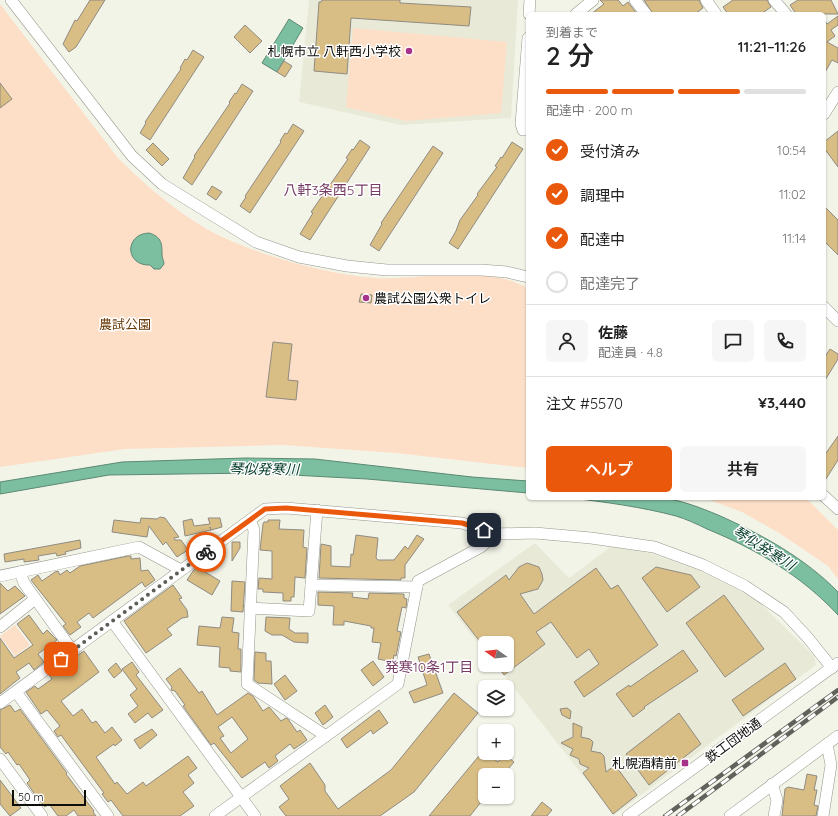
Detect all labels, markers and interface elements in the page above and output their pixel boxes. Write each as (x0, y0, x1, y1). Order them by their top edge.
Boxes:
text: 到着まで (546, 24, 598, 40)
text: 11:21–11:26 (738, 37, 806, 56)
text: 2 分 (546, 39, 594, 72)
place label: 札幌市立 八軒西小学校 (267, 43, 401, 59)
marker: 札幌市立 八軒西小学校 (404, 46, 414, 56)
text: 配達中 · 200 m (546, 102, 633, 118)
icon: check (546, 139, 568, 161)
text: 受付済み (580, 142, 640, 161)
text: 10:54 (777, 142, 806, 158)
district label: 八軒3条西5丁目 (284, 181, 382, 199)
icon: check (546, 183, 568, 205)
text: 調理中 (580, 186, 625, 205)
text: 11:02 (779, 186, 806, 202)
icon: check (546, 227, 568, 249)
text: 配達中 (580, 230, 625, 249)
text: 11:14 (782, 230, 806, 246)
text: 配達完了 (580, 274, 640, 293)
place label: 農試公園公衆トイレ (374, 290, 491, 306)
marker: 農試公園公衆トイレ (361, 293, 371, 303)
park label: 農試公園 (99, 316, 151, 332)
button: person (546, 320, 588, 362)
button: chat (712, 320, 754, 362)
button: phone (764, 320, 806, 362)
text: 佐藤 (598, 323, 628, 342)
text: 配達員 · 4.8 (598, 344, 663, 360)
text: ¥3,440 (758, 393, 806, 412)
text: 注文 #5570 (546, 394, 623, 413)
button: ヘルプ (546, 446, 672, 492)
button: 共有 (680, 446, 806, 492)
water label: 琴似発寒川 (229, 459, 301, 479)
pin (467, 513, 501, 547)
icon: home (473, 519, 495, 541)
water label: 琴似発寒川 (730, 522, 800, 575)
courier (186, 532, 226, 572)
icon: bike (195, 541, 217, 563)
north arrow (478, 636, 514, 672)
map controls (478, 636, 514, 804)
pin (44, 642, 78, 676)
icon: bag (50, 648, 72, 670)
district label: 発寒10条1丁目 (385, 658, 473, 676)
button: layers (478, 680, 514, 716)
street label: 鉄工団地通 (702, 714, 764, 766)
button: + (478, 724, 514, 760)
place label: 札幌酒精前 (612, 755, 677, 771)
marker: 札幌酒精前 (680, 758, 690, 768)
button: − (478, 768, 514, 804)
scale bar (12, 788, 86, 807)
text: 50 m (18, 790, 44, 804)

